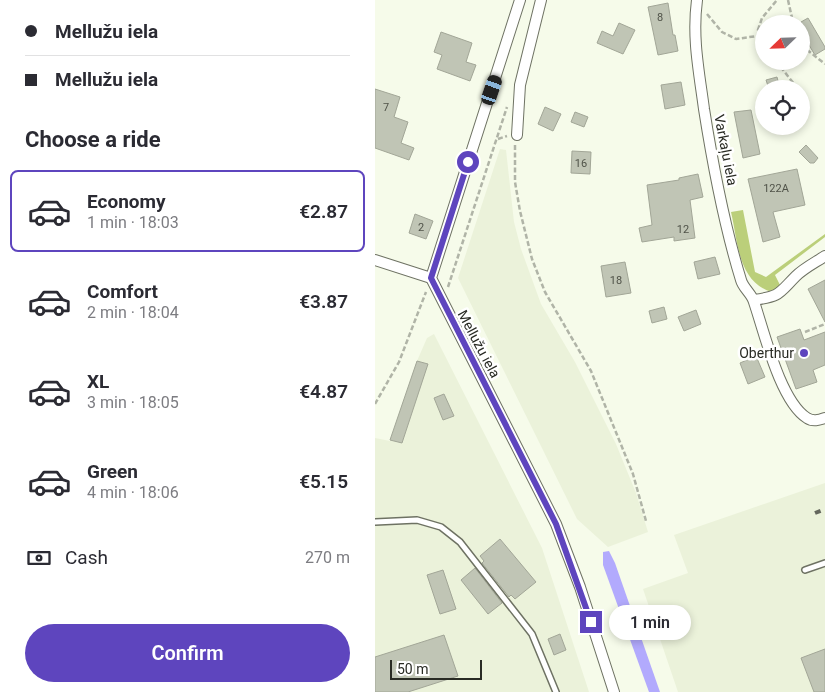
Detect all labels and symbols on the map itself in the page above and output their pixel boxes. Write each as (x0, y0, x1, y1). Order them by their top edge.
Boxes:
house number: 8 (657, 11, 663, 24)
north arrow (755, 15, 810, 70)
car (480, 73, 503, 107)
house number: 7 (383, 101, 389, 114)
street label: Varkaļu iela (710, 113, 741, 187)
route start (457, 151, 479, 173)
house number: 16 (575, 157, 587, 170)
house number: 122A (763, 182, 790, 195)
house number: 2 (418, 221, 424, 234)
house number: 12 (677, 223, 689, 236)
house number: 18 (610, 274, 622, 287)
street label: Mellužu iela (455, 308, 503, 380)
place label: Oberthur (739, 345, 794, 361)
marker: Oberthur (798, 347, 810, 359)
callout: 1 min (609, 604, 691, 640)
route end (580, 611, 602, 633)
scale bar (390, 657, 483, 680)

